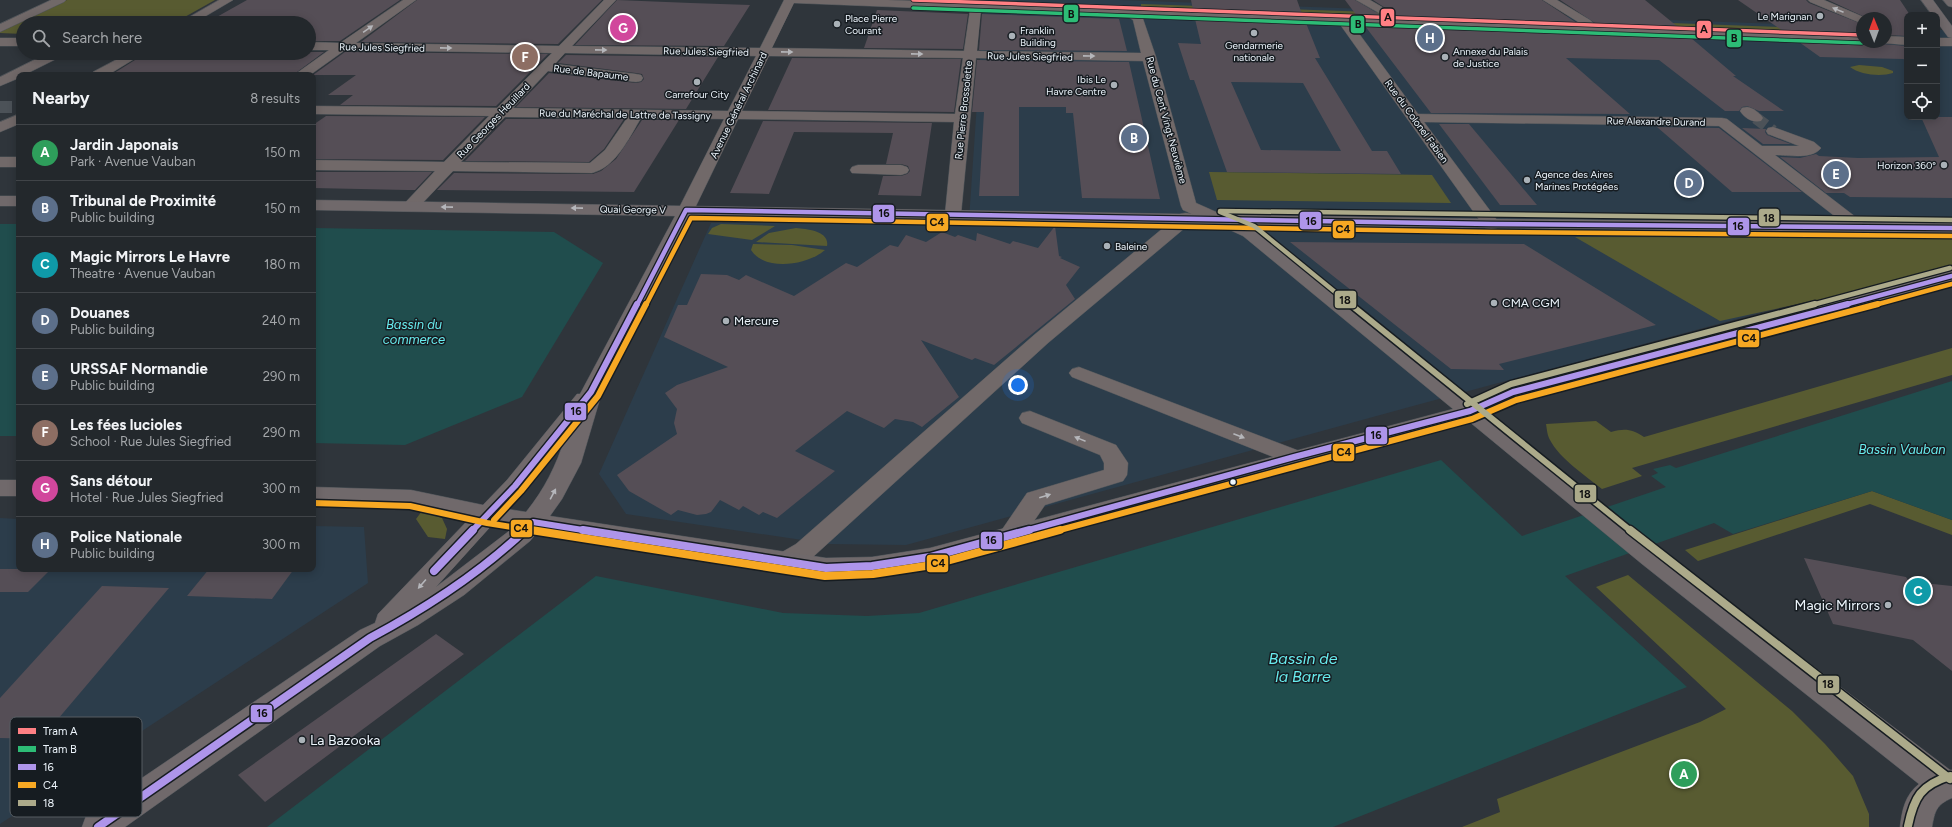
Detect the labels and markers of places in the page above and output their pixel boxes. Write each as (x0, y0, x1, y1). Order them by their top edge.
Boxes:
place label: Le Marignan (1757, 10, 1812, 23)
marker: Le Marignan (1815, 11, 1825, 21)
place label: Place Pierre Courant (845, 12, 898, 37)
pin: G (610, 13, 636, 43)
marker: Place Pierre Courant (832, 19, 842, 29)
pin: H (1417, 23, 1443, 53)
place label: Franklin Building (1020, 24, 1056, 49)
marker: Gendarmerie nationale (1249, 28, 1259, 38)
marker: Franklin Building (1007, 31, 1017, 41)
place label: Gendarmerie nationale (1225, 39, 1284, 64)
pin: F (512, 42, 538, 72)
place label: Annexe du Palais de Justice (1453, 45, 1528, 70)
marker: Annexe du Palais de Justice (1440, 52, 1450, 62)
place label: Ibis Le Havre Centre (1046, 73, 1107, 98)
marker: Carrefour City (692, 77, 702, 87)
marker: Ibis Le Havre Centre (1109, 80, 1119, 90)
place label: Carrefour City (665, 88, 730, 101)
pin: B (1121, 123, 1147, 153)
pin: E (1823, 159, 1849, 189)
place label: Horizon 360° (1877, 159, 1936, 172)
marker: Horizon 360° (1939, 160, 1949, 170)
place label: Agence des Aires Marines Protégées (1535, 168, 1618, 193)
pin: D (1676, 168, 1702, 198)
marker: Agence des Aires Marines Protégées (1522, 175, 1532, 185)
place label: Baleine (1115, 240, 1148, 253)
marker: Baleine (1102, 241, 1112, 251)
place label: CMA CGM (1502, 296, 1560, 310)
marker: CMA CGM (1489, 298, 1499, 308)
place label: Mercure (734, 314, 779, 328)
marker: Mercure (721, 316, 731, 326)
unlabelled marker (1228, 477, 1238, 487)
pin: C (1905, 576, 1931, 606)
place label: Magic Mirrors (1795, 597, 1880, 614)
marker: Magic Mirrors (1883, 600, 1893, 610)
place label: La Bazooka (310, 732, 380, 749)
marker: La Bazooka (297, 735, 307, 745)
pin: A (1671, 759, 1697, 789)

